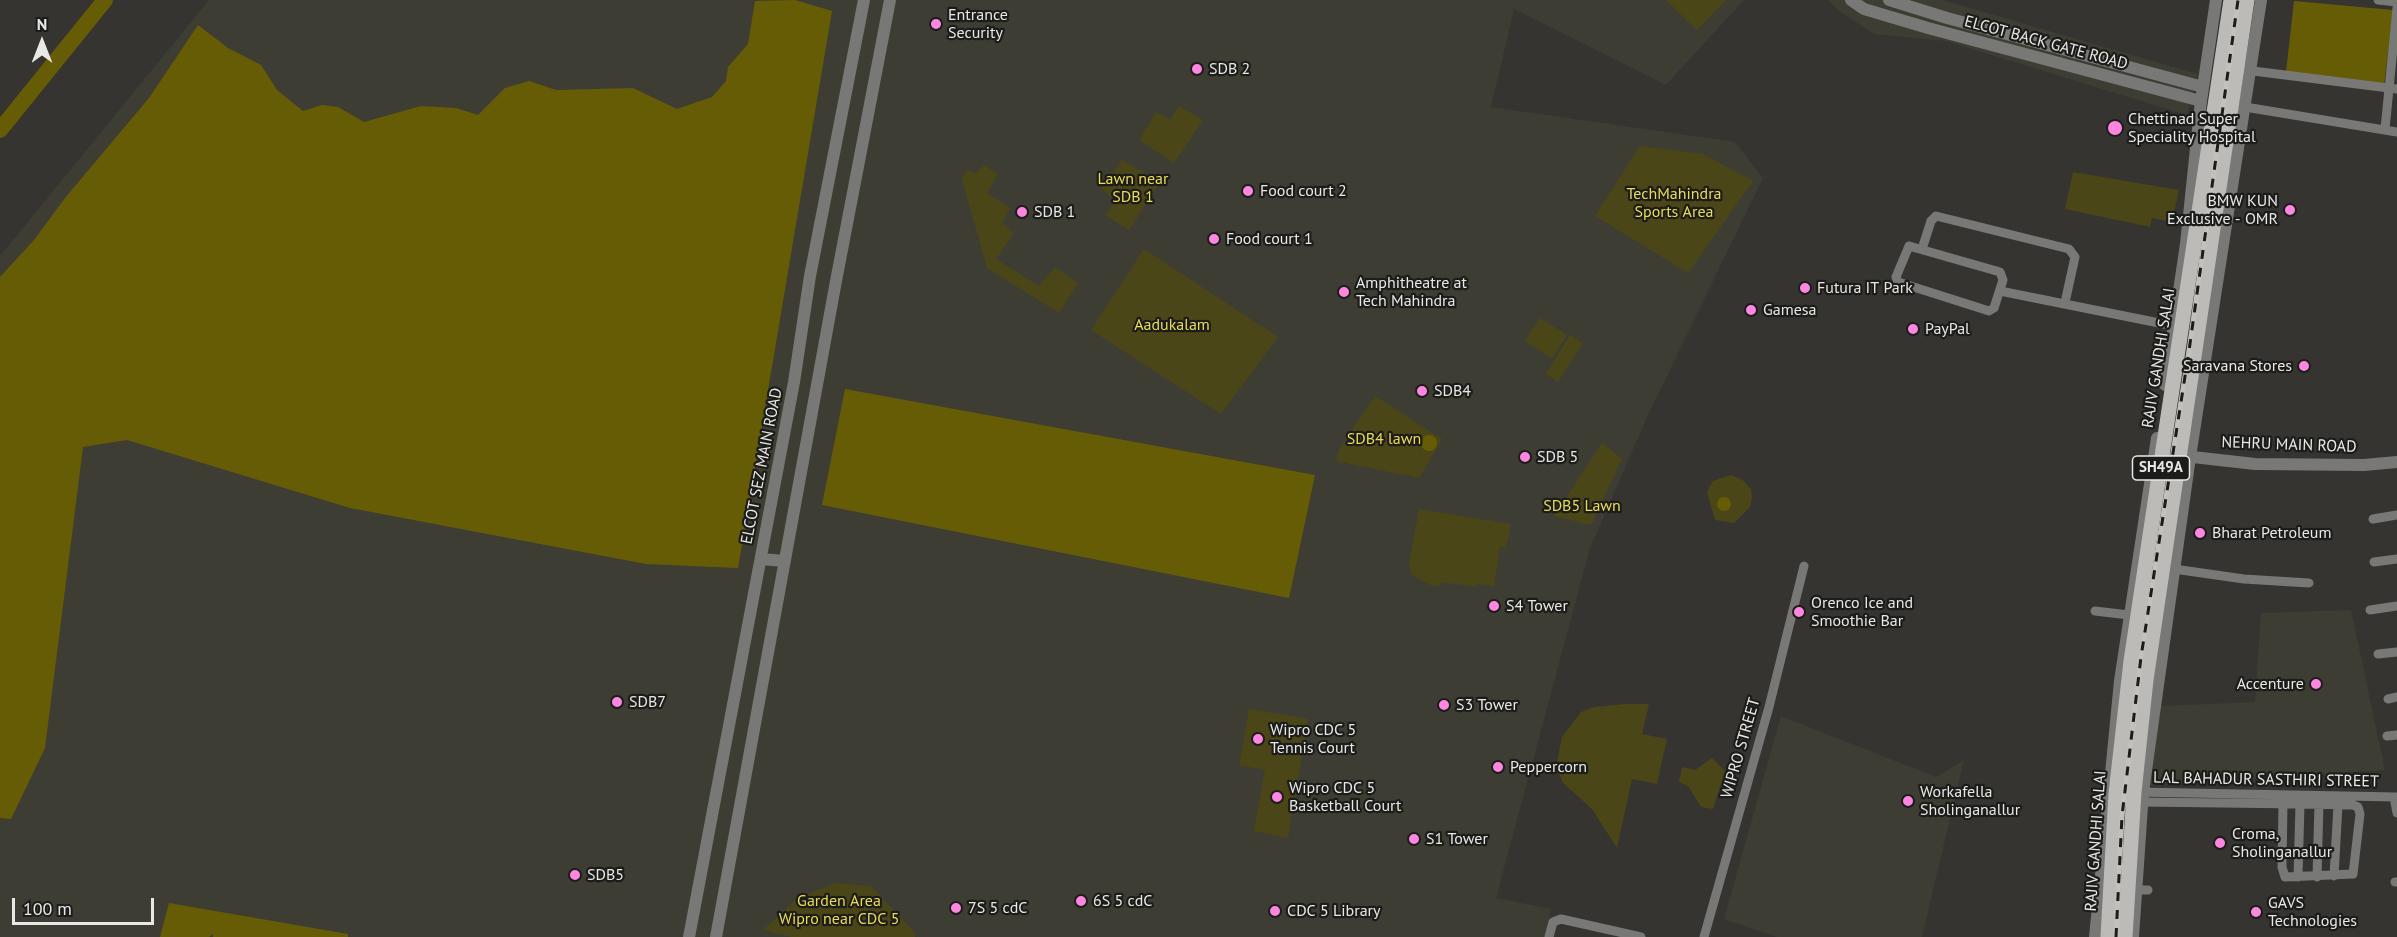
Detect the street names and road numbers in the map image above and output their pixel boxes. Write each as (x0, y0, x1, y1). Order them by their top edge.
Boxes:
street label: ELCOT BACK GATE ROAD (1962, 12, 2130, 74)
street label: RAJIV GANDHI SALAI (2138, 287, 2180, 429)
street label: ELCOT SEZ MAIN ROAD (737, 386, 787, 546)
street label: NEHRU MAIN ROAD (2221, 433, 2357, 457)
road number: SH49A (2132, 456, 2190, 480)
street label: WIPRO STREET (1717, 695, 1765, 801)
street label: LAL BAHADUR SASTHIRI STREET (2153, 768, 2379, 792)
street label: RAJIV GANDHI SALAI (2081, 770, 2111, 912)

